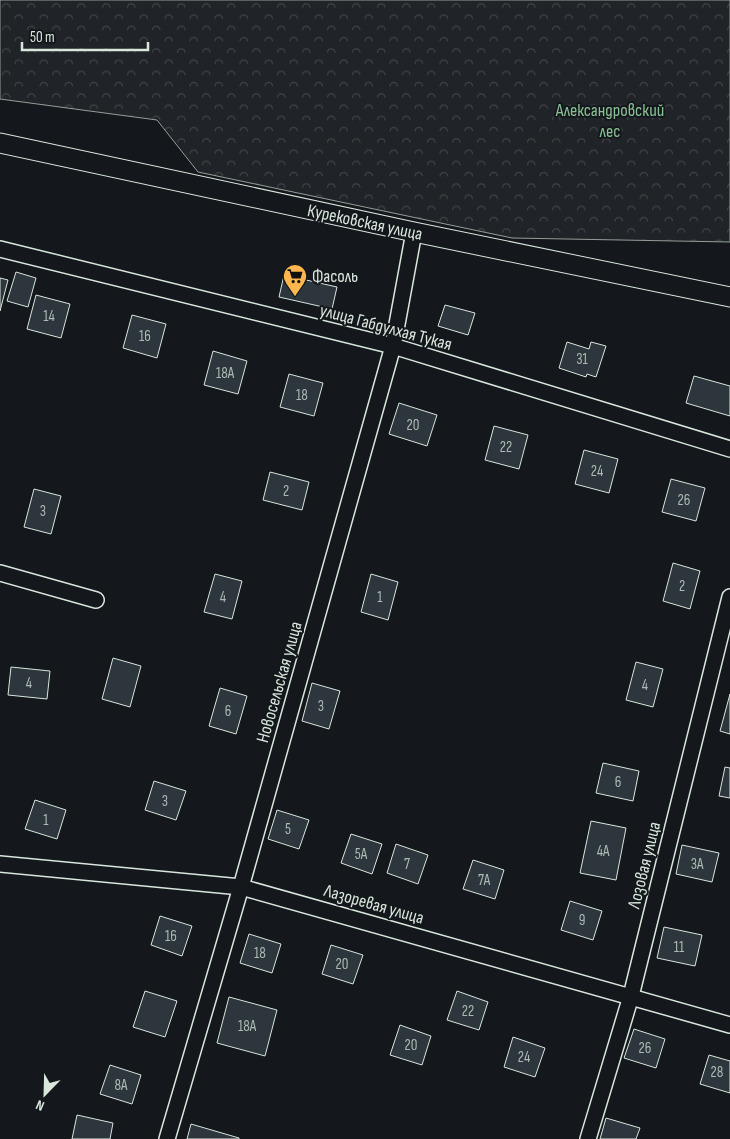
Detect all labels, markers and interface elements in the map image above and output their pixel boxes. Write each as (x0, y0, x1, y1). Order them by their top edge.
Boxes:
scale bar (22, 20, 149, 52)
text: 50 m (30, 28, 55, 47)
park label: Александровский лес (555, 100, 664, 142)
street label: Курековская улица (306, 200, 424, 245)
supermarket icon: Фасоль (282, 263, 308, 297)
place label: Фасоль (312, 266, 358, 287)
street label: улица Габдулхая Тукая (318, 300, 454, 355)
house number: 14 (43, 307, 55, 326)
house number: 16 (139, 327, 151, 346)
house number: 31 (576, 350, 589, 369)
house number: 18А (216, 364, 235, 383)
house number: 18 (296, 386, 308, 405)
house number: 20 (407, 416, 419, 435)
house number: 22 (500, 438, 512, 457)
house number: 24 (591, 462, 603, 481)
house number: 2 (283, 482, 289, 501)
house number: 26 (678, 491, 690, 510)
house number: 3 (40, 502, 46, 521)
house number: 2 (679, 577, 685, 596)
house number: 4 (220, 588, 226, 607)
house number: 1 (377, 588, 383, 607)
street label: Новосельская улица (252, 619, 307, 745)
house number: 4 (26, 674, 32, 693)
house number: 4 (642, 676, 648, 695)
house number: 3 (318, 697, 324, 716)
house number: 6 (225, 702, 231, 721)
house number: 6 (615, 773, 621, 792)
house number: 3 (162, 792, 168, 811)
house number: 1 (43, 811, 49, 830)
street label: Лозовая улица (623, 819, 665, 912)
house number: 5 (285, 820, 291, 839)
house number: 4А (597, 842, 610, 861)
house number: 5А (355, 845, 368, 864)
house number: 7 (404, 855, 410, 874)
house number: 3А (691, 855, 704, 874)
house number: 7А (478, 871, 491, 890)
street label: Лазоревая улица (321, 880, 426, 929)
house number: 9 (579, 911, 585, 930)
house number: 16 (165, 927, 177, 946)
house number: 11 (674, 938, 685, 957)
house number: 18 (254, 944, 266, 963)
house number: 20 (336, 955, 348, 974)
house number: 22 (462, 1002, 474, 1021)
house number: 18А (238, 1017, 257, 1036)
house number: 20 (405, 1036, 417, 1055)
house number: 26 (639, 1039, 651, 1058)
house number: 24 (518, 1048, 530, 1067)
house number: 28 (711, 1063, 723, 1082)
north arrow (20, 1069, 70, 1119)
house number: 8А (115, 1076, 128, 1095)
text: N (33, 1096, 47, 1115)

